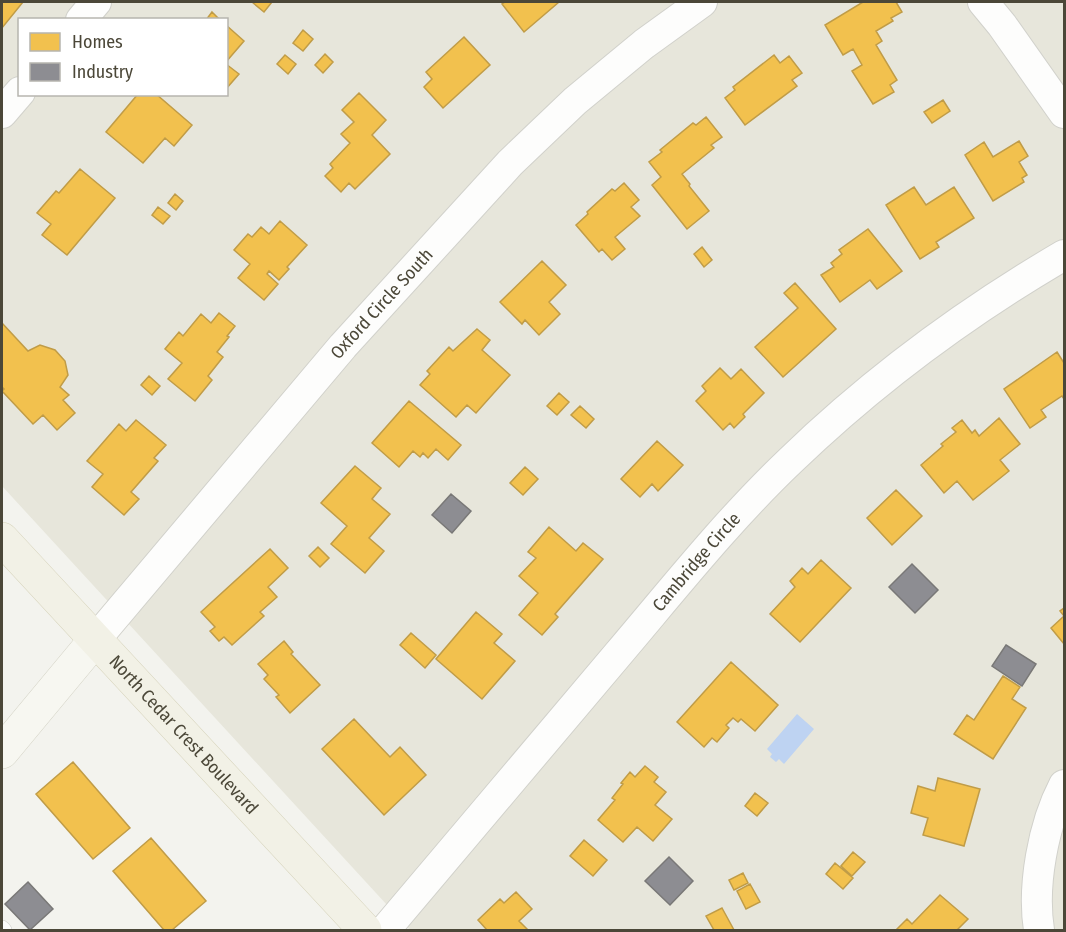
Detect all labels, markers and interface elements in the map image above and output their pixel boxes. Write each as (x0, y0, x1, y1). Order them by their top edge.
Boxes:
legend (18, 18, 228, 96)
text: Homes (72, 31, 123, 53)
text: Industry (72, 61, 133, 83)
street label: Oxford Circle South (326, 244, 438, 363)
street label: Cambridge Circle (648, 508, 745, 616)
street label: North Cedar Crest Boulevard (105, 651, 263, 819)

